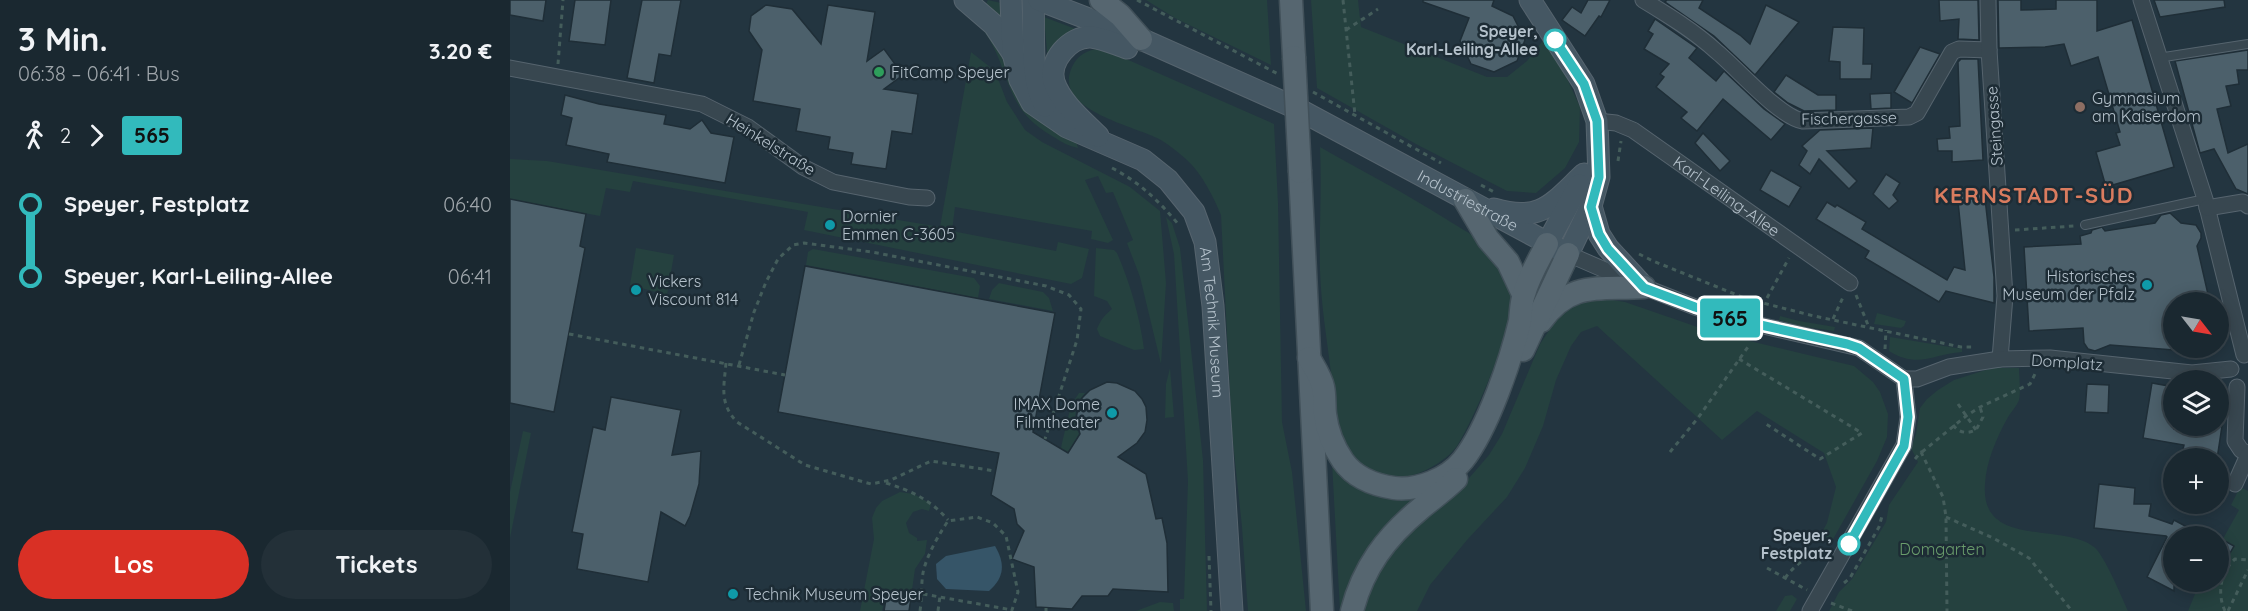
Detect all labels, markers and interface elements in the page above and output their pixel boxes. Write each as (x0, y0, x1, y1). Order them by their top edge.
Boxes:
text: 3 Min. (18, 18, 108, 59)
place label: Speyer, Karl-Leiling-Allee (1406, 21, 1538, 59)
marker: Speyer, Karl-Leiling-Allee (1544, 29, 1566, 51)
text: 3.20 € (429, 37, 492, 65)
text: 06:38 – 06:41 · Bus (18, 61, 180, 86)
place label: FitCamp Speyer (891, 62, 1010, 82)
marker: FitCamp Speyer (872, 65, 886, 79)
street label: Steingasse (1981, 86, 2007, 166)
place label: Gymnasium am Kaiserdom (2092, 88, 2201, 126)
marker: Gymnasium am Kaiserdom (2073, 100, 2087, 114)
street label: Fischergasse (1801, 107, 1897, 129)
street label: Heinkelstraße (723, 109, 819, 179)
icon: walk (18, 119, 51, 152)
icon: forward (80, 119, 113, 152)
text: 565 (134, 122, 170, 148)
text: 2 (60, 123, 71, 148)
street label: Karl-Leiling-Allee (1669, 152, 1784, 240)
street label: Industriestraße (1414, 165, 1522, 235)
district label: KERNSTADT-SÜD (1934, 181, 2134, 209)
text: Speyer, Festplatz (64, 190, 249, 218)
text: 06:40 (443, 192, 492, 217)
place label: Dornier Emmen C-3605 (842, 206, 955, 244)
marker: Dornier Emmen C-3605 (823, 218, 837, 232)
street label: Am Technik Museum (1196, 245, 1229, 398)
text: Speyer, Karl-Leiling-Allee (64, 262, 333, 290)
text: 06:41 (448, 264, 492, 289)
place label: Historisches Museum der Pfalz (2002, 266, 2135, 304)
place label: Vickers Viscount 814 (648, 271, 738, 309)
marker: Historisches Museum der Pfalz (2140, 278, 2154, 292)
marker: Vickers Viscount 814 (629, 283, 643, 297)
north arrow (2163, 292, 2229, 358)
map controls (2163, 292, 2229, 592)
line badge: 565 (1696, 298, 1764, 338)
text: 565 (1712, 305, 1748, 331)
street label: Domplatz (2030, 350, 2104, 374)
button: layers (2163, 370, 2229, 436)
place label: IMAX Dome Filmtheater (1013, 394, 1100, 432)
marker: IMAX Dome Filmtheater (1105, 406, 1119, 420)
button: + (2163, 448, 2229, 514)
place label: Speyer, Festplatz (1761, 525, 1832, 563)
button: − (2163, 526, 2229, 592)
button: Los (18, 530, 249, 599)
button: Tickets (261, 530, 492, 599)
marker: Speyer, Festplatz (1838, 533, 1860, 555)
park label: Domgarten (1899, 539, 1985, 559)
place label: Technik Museum Speyer (745, 584, 924, 604)
marker: Technik Museum Speyer (726, 587, 740, 601)

